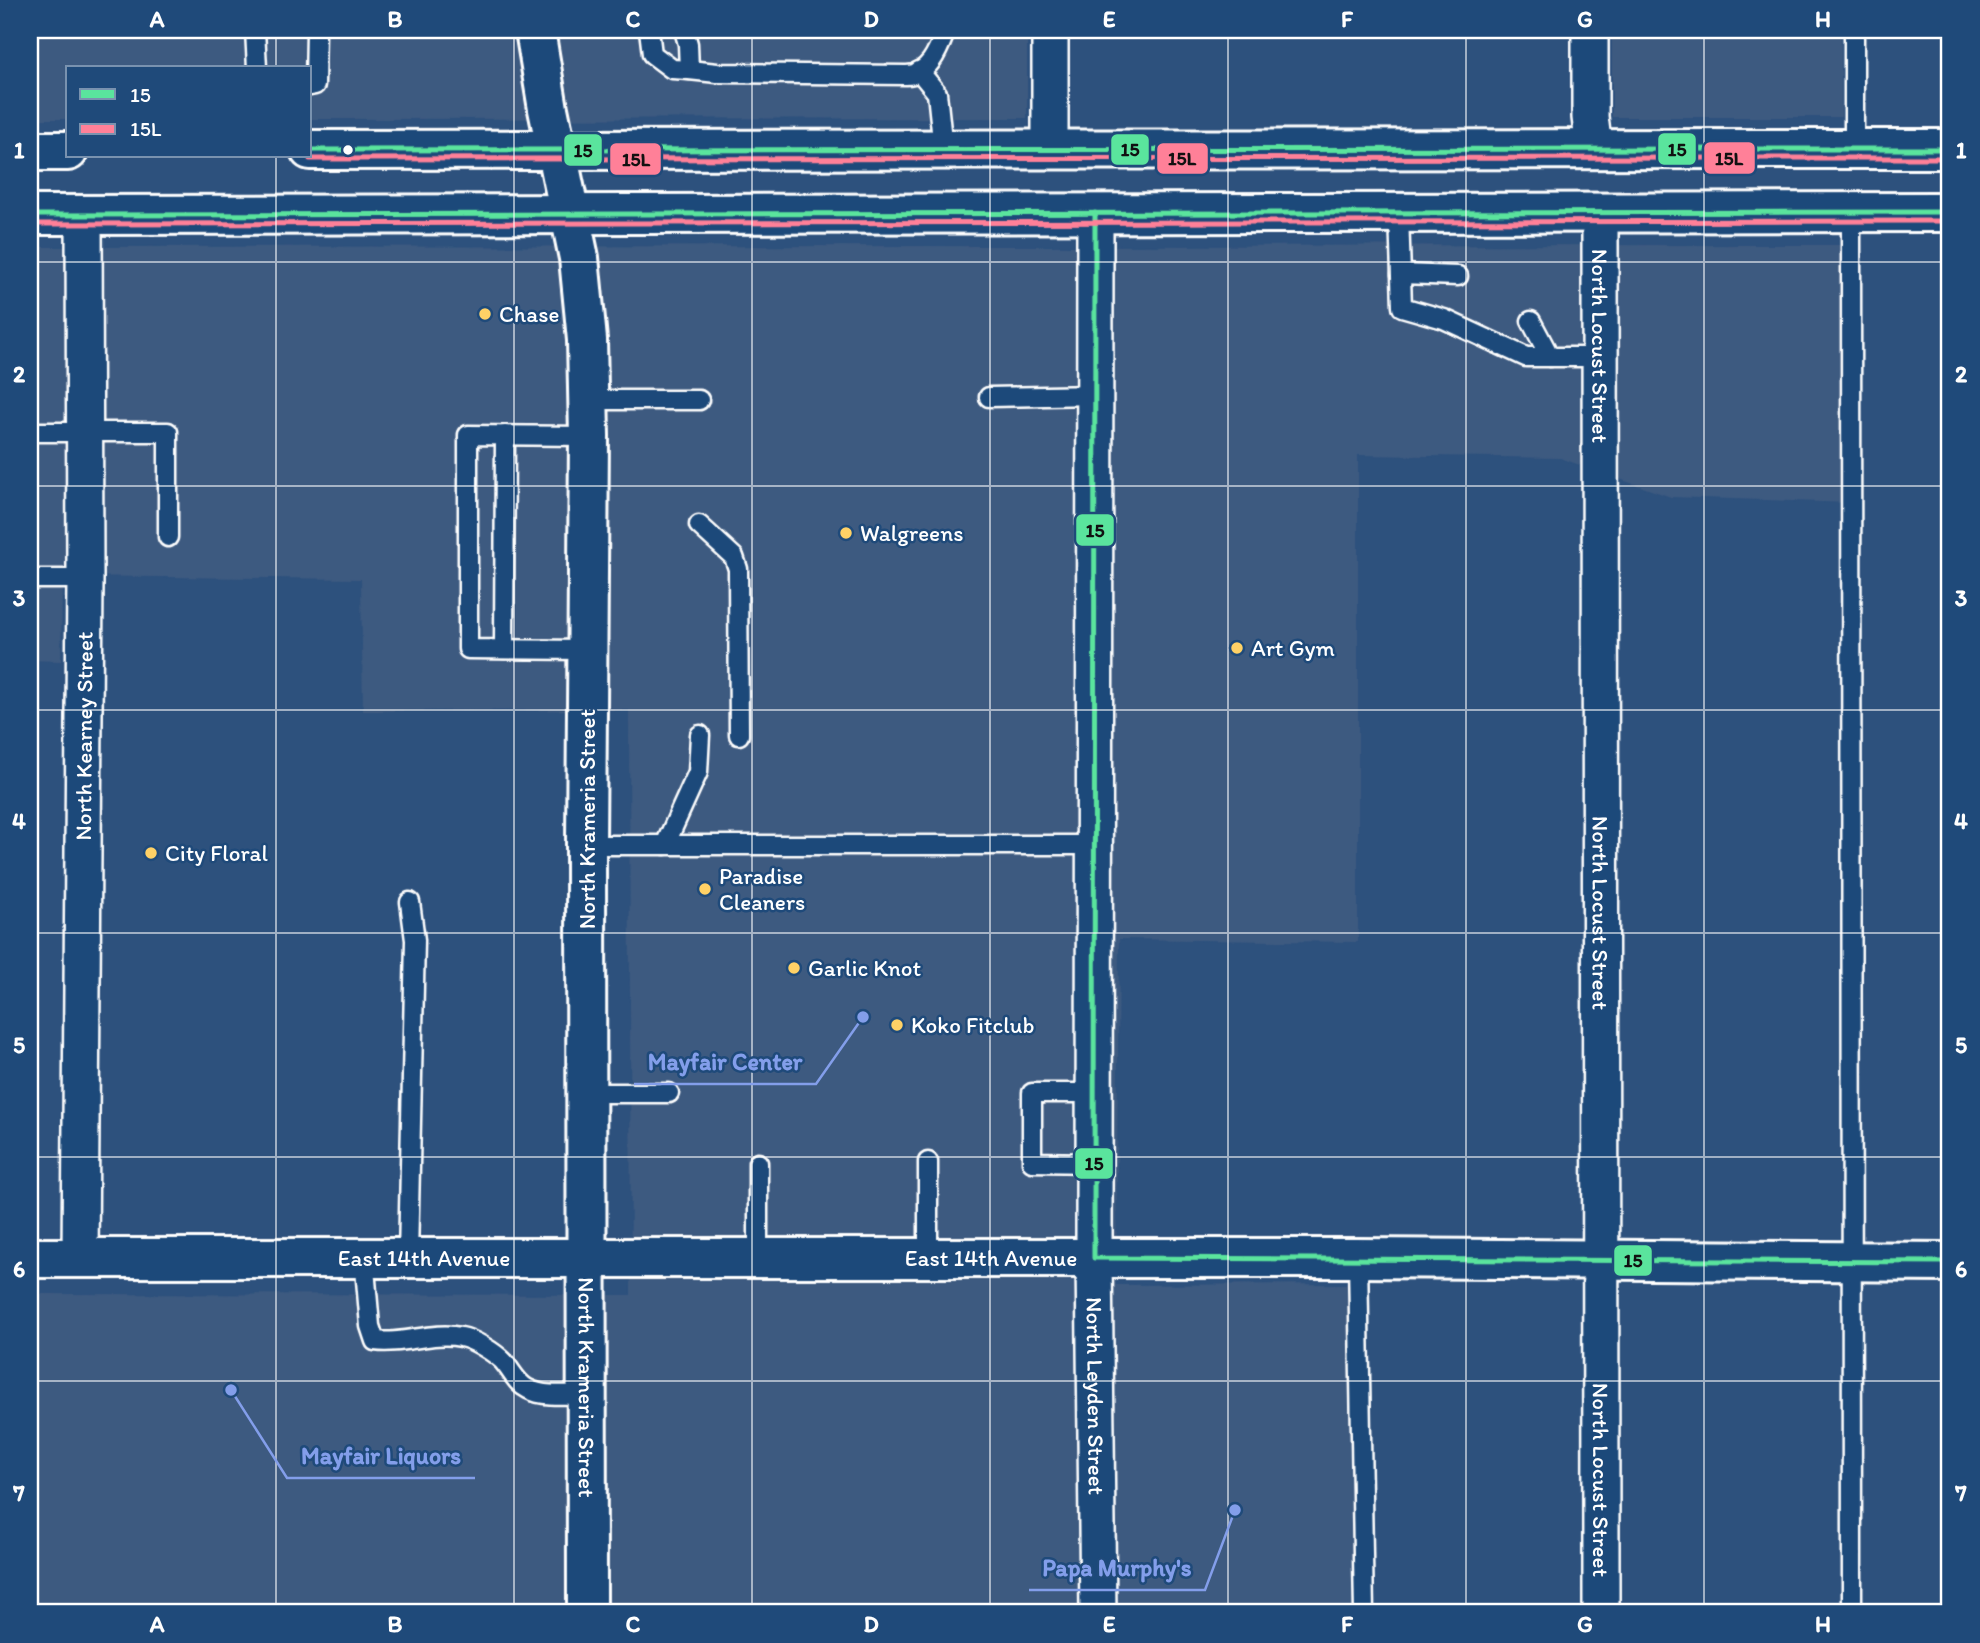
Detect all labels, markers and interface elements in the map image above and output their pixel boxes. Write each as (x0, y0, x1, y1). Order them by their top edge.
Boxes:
text: A (149, 5, 165, 33)
text: B (388, 5, 403, 33)
text: C (626, 5, 641, 33)
text: D (863, 5, 879, 33)
text: E (1103, 5, 1116, 33)
text: F (1341, 5, 1354, 33)
text: G (1577, 5, 1593, 33)
text: H (1815, 5, 1831, 33)
legend (66, 66, 312, 158)
text: 15 (130, 82, 151, 107)
text: 15L (130, 116, 162, 141)
line badge: 15 (1657, 132, 1697, 166)
line badge: 15 (563, 133, 603, 167)
line badge: 15 (1110, 133, 1150, 166)
text: 1 (14, 136, 25, 164)
text: 1 (1956, 136, 1967, 164)
text: 15 (1121, 138, 1139, 161)
text: 15 (1668, 138, 1686, 161)
text: 15 (574, 139, 592, 162)
line badge: 15L (1703, 141, 1756, 175)
line badge: 15L (609, 142, 662, 176)
line badge: 15L (1156, 142, 1209, 175)
unlabelled marker (341, 143, 355, 157)
text: 15L (1168, 147, 1197, 170)
text: 15L (1715, 147, 1744, 170)
text: 15L (622, 148, 651, 171)
street label: North Locust Street (1586, 249, 1614, 444)
place label: Chase (499, 300, 559, 328)
marker: Chase (477, 306, 493, 322)
text: 2 (13, 360, 26, 388)
text: 2 (1955, 360, 1968, 388)
line badge: 15 (1075, 513, 1115, 547)
place label: Walgreens (860, 519, 963, 547)
text: 15 (1086, 519, 1104, 542)
marker: Walgreens (838, 525, 854, 541)
text: 3 (13, 584, 26, 612)
text: 3 (1955, 584, 1968, 612)
street label: North Kearney Street (69, 631, 99, 841)
place label: Art Gym (1251, 634, 1335, 662)
marker: Art Gym (1229, 640, 1245, 656)
street label: North Krameria Street (573, 708, 601, 929)
text: 4 (12, 807, 26, 835)
text: 4 (1954, 807, 1968, 835)
street label: North Locust Street (1586, 816, 1615, 1011)
place label: City Floral (165, 839, 268, 867)
marker: City Floral (143, 845, 159, 861)
place label: Paradise Cleaners (719, 862, 805, 916)
marker: Paradise Cleaners (697, 881, 713, 897)
place label: Garlic Knot (808, 954, 922, 982)
marker: Garlic Knot (786, 960, 802, 976)
place label: Koko Fitclub (911, 1011, 1034, 1039)
marker: Koko Fitclub (889, 1017, 905, 1033)
text: 5 (13, 1031, 25, 1059)
text: 5 (1955, 1031, 1967, 1059)
callout: Mayfair Center (634, 1039, 816, 1084)
text: Mayfair Center (648, 1047, 803, 1077)
line badge: 15 (1074, 1147, 1114, 1180)
text: 15 (1085, 1152, 1103, 1175)
street label: East 14th Avenue (338, 1244, 510, 1272)
street label: East 14th Avenue (905, 1244, 1077, 1272)
line badge: 15 (1613, 1244, 1653, 1277)
text: 15 (1624, 1249, 1642, 1272)
text: 6 (13, 1255, 25, 1283)
text: 6 (1955, 1255, 1967, 1283)
street label: North Krameria Street (573, 1277, 601, 1498)
street label: North Leyden Street (1080, 1297, 1111, 1496)
street label: North Locust Street (1587, 1383, 1615, 1578)
callout: Mayfair Liquors (287, 1433, 475, 1478)
text: Mayfair Liquors (301, 1441, 461, 1471)
text: 7 (12, 1479, 25, 1507)
text: 7 (1954, 1479, 1967, 1507)
callout: Papa Murphy's (1029, 1545, 1205, 1590)
text: Papa Murphy's (1042, 1553, 1192, 1583)
text: A (149, 1610, 165, 1638)
text: B (388, 1610, 403, 1638)
text: C (626, 1610, 641, 1638)
text: D (863, 1610, 879, 1638)
text: E (1103, 1610, 1116, 1638)
text: F (1341, 1610, 1354, 1638)
text: G (1577, 1610, 1593, 1638)
text: H (1815, 1610, 1831, 1638)

